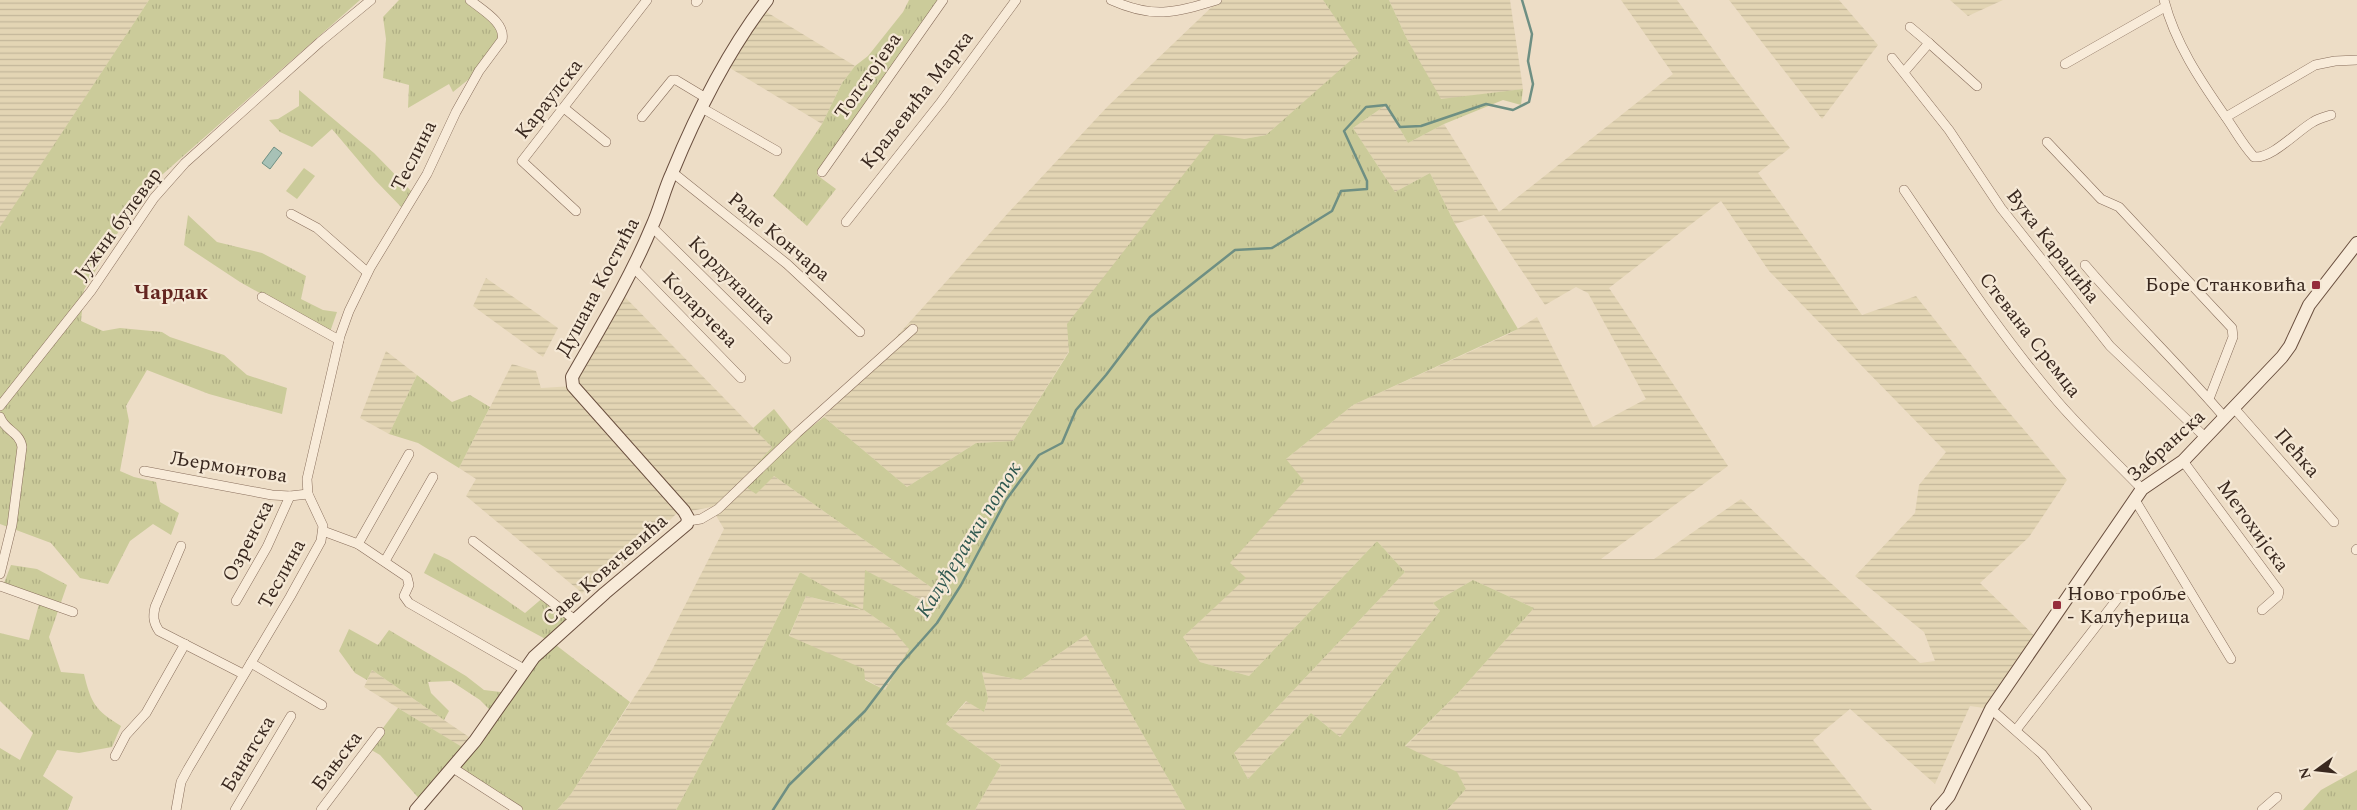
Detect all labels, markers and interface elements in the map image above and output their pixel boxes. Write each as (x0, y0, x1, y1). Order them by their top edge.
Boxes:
street label: Краљевића Марка (853, 24, 981, 176)
street label: Толстојева (827, 26, 909, 126)
street label: Караулска (508, 52, 590, 146)
street label: Теслина (383, 115, 445, 197)
street label: Јужни булевар (66, 161, 170, 287)
street label: Вука Караџића (1999, 182, 2108, 310)
street label: Раде Кончара (721, 185, 837, 289)
street label: Душана Костића (549, 212, 648, 362)
street label: Кордунашка (681, 229, 783, 331)
street label: Коларчева (655, 265, 745, 355)
street label: Стевана Сремца (1971, 266, 2089, 404)
place label: Боре Станковића (2145, 270, 2306, 300)
district label: Чардак (134, 277, 209, 309)
marker: Боре Станковића (2310, 279, 2322, 291)
street label: Забранска (2120, 402, 2212, 490)
street label: Пећка (2267, 421, 2327, 485)
street label: Љермонтова (168, 443, 290, 491)
water label: Калуђерачки поток (908, 456, 1030, 624)
street label: Метохијска (2209, 474, 2297, 579)
street label: Озренска (215, 495, 281, 587)
street label: Саве Ковачевића (536, 507, 675, 633)
street label: Теслина (250, 533, 314, 614)
place label: Ново гробље - Калуђерица (2067, 579, 2190, 632)
marker: Ново гробље - Калуђерица (2051, 599, 2063, 611)
street label: Банатска (213, 710, 283, 798)
street label: Бањска (304, 724, 370, 798)
north arrow (2292, 745, 2342, 795)
text: N (2293, 765, 2317, 781)

